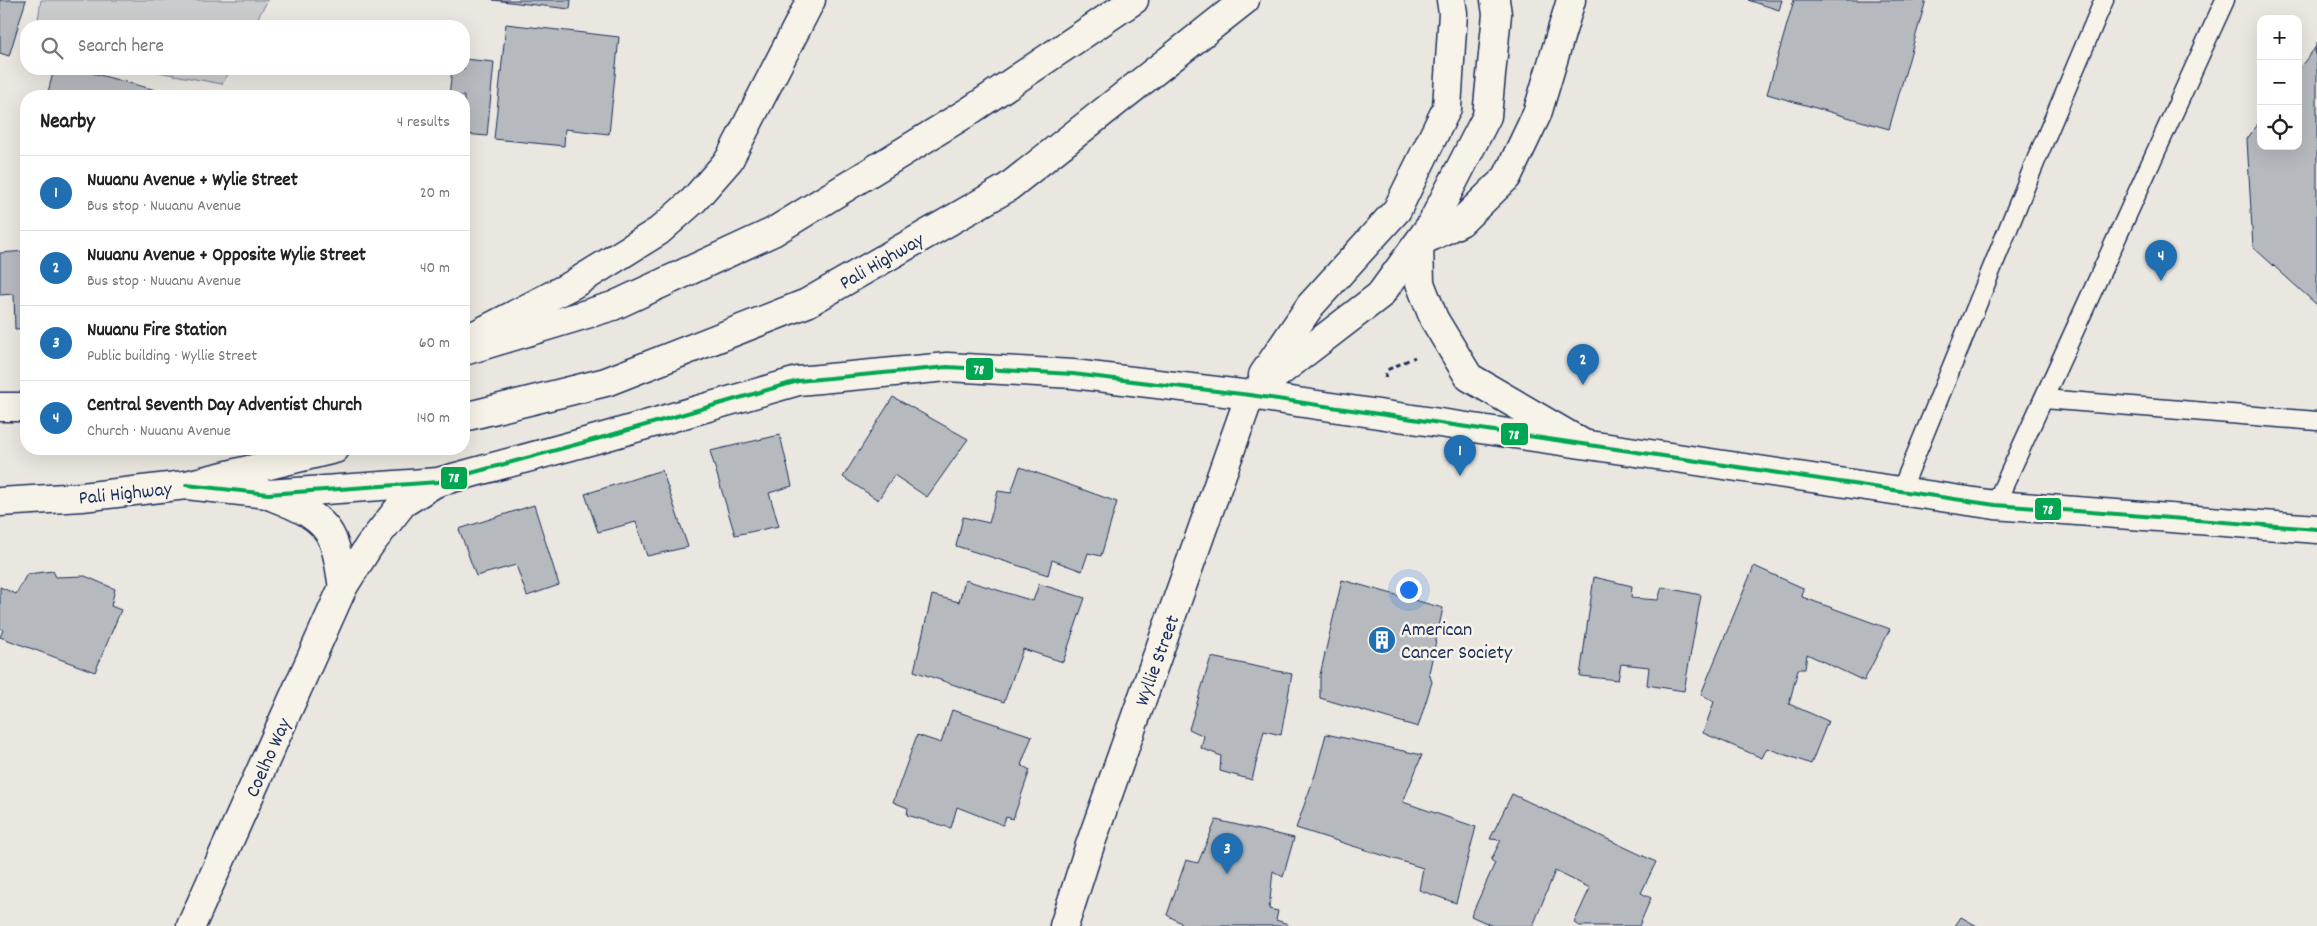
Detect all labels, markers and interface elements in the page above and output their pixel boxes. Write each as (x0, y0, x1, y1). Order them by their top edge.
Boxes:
map controls (2257, 15, 2302, 150)
button: + (2257, 15, 2302, 60)
search box (20, 20, 470, 75)
icon: search (38, 34, 66, 62)
text: Search here (78, 34, 164, 61)
button: − (2257, 60, 2302, 105)
button: locate (2257, 105, 2302, 150)
text: Nearby (40, 108, 95, 138)
text: 4 results (397, 111, 450, 134)
text: Nuuanu Avenue + Wylie Street (87, 168, 298, 195)
text: 1 (54, 182, 58, 205)
text: 20 m (420, 182, 450, 205)
text: Bus stop · Nuuanu Avenue (87, 195, 241, 218)
street label: Pali Highway (835, 227, 931, 298)
pin: 4 (2145, 240, 2177, 281)
text: Nuuanu Avenue + Opposite Wylie Street (87, 243, 366, 270)
text: 2 (53, 257, 60, 280)
text: 40 m (420, 257, 450, 280)
text: Bus stop · Nuuanu Avenue (87, 270, 241, 293)
text: Nuuanu Fire Station (87, 318, 227, 345)
text: 3 (52, 332, 60, 355)
text: 60 m (419, 332, 450, 355)
pin: 2 (1567, 344, 1599, 385)
text: Public building · Wyllie Street (87, 345, 257, 368)
line badge: 78 (965, 357, 994, 381)
text: 78 (974, 361, 985, 381)
text: Central Seventh Day Adventist Church (87, 393, 362, 420)
text: 4 (53, 407, 59, 430)
text: 140 m (416, 407, 450, 430)
text: Church · Nuuanu Avenue (87, 420, 231, 443)
line badge: 78 (1500, 422, 1529, 446)
text: 78 (1509, 426, 1520, 446)
pin: 1 (1444, 435, 1476, 476)
line badge: 78 (440, 466, 468, 490)
text: 78 (449, 469, 460, 489)
street label: Pali Highway (77, 476, 174, 514)
line badge: 78 (2034, 497, 2062, 521)
text: 78 (2043, 501, 2054, 521)
your location (1396, 577, 1422, 603)
street label: Wyllie Street (1129, 612, 1188, 710)
place label: American Cancer Society (1401, 617, 1513, 668)
building icon: American Cancer Society (1367, 625, 1397, 655)
street label: Coelho Way (240, 713, 300, 802)
pin: 3 (1211, 833, 1243, 874)

